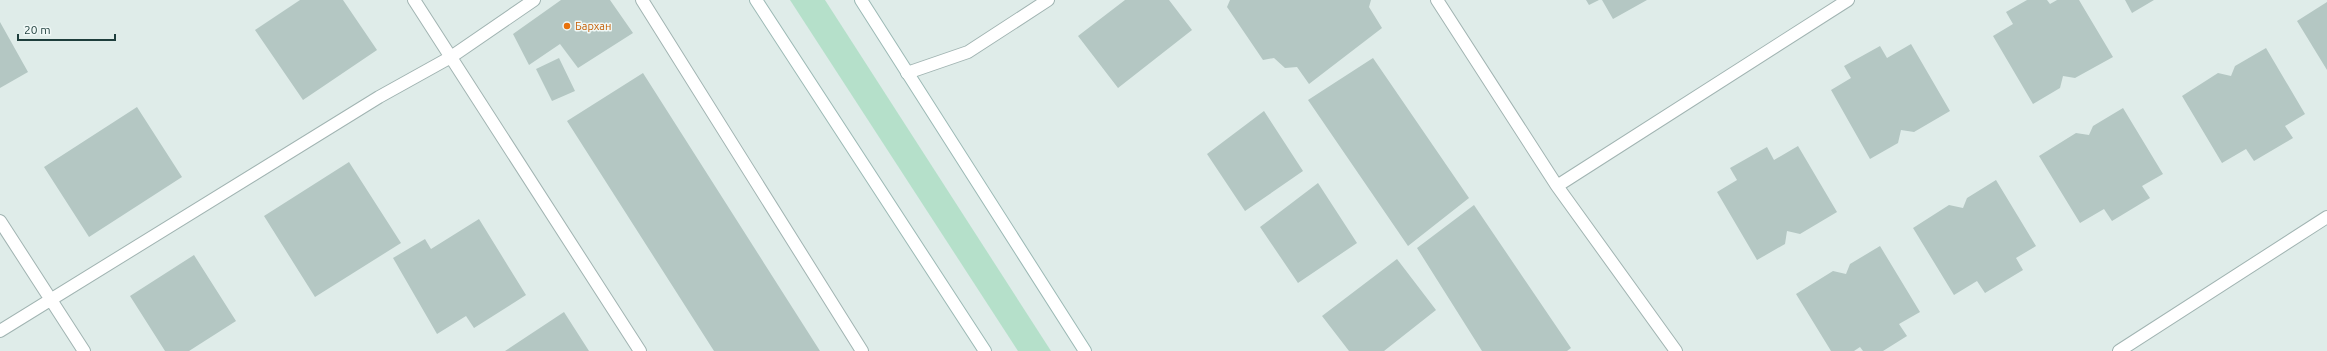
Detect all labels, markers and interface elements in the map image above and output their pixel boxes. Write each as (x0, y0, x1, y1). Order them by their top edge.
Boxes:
scale bar (18, 16, 115, 42)
place label: Бархан (575, 20, 611, 32)
marker: Бархан (562, 21, 572, 31)
text: 20 m (24, 23, 51, 36)

